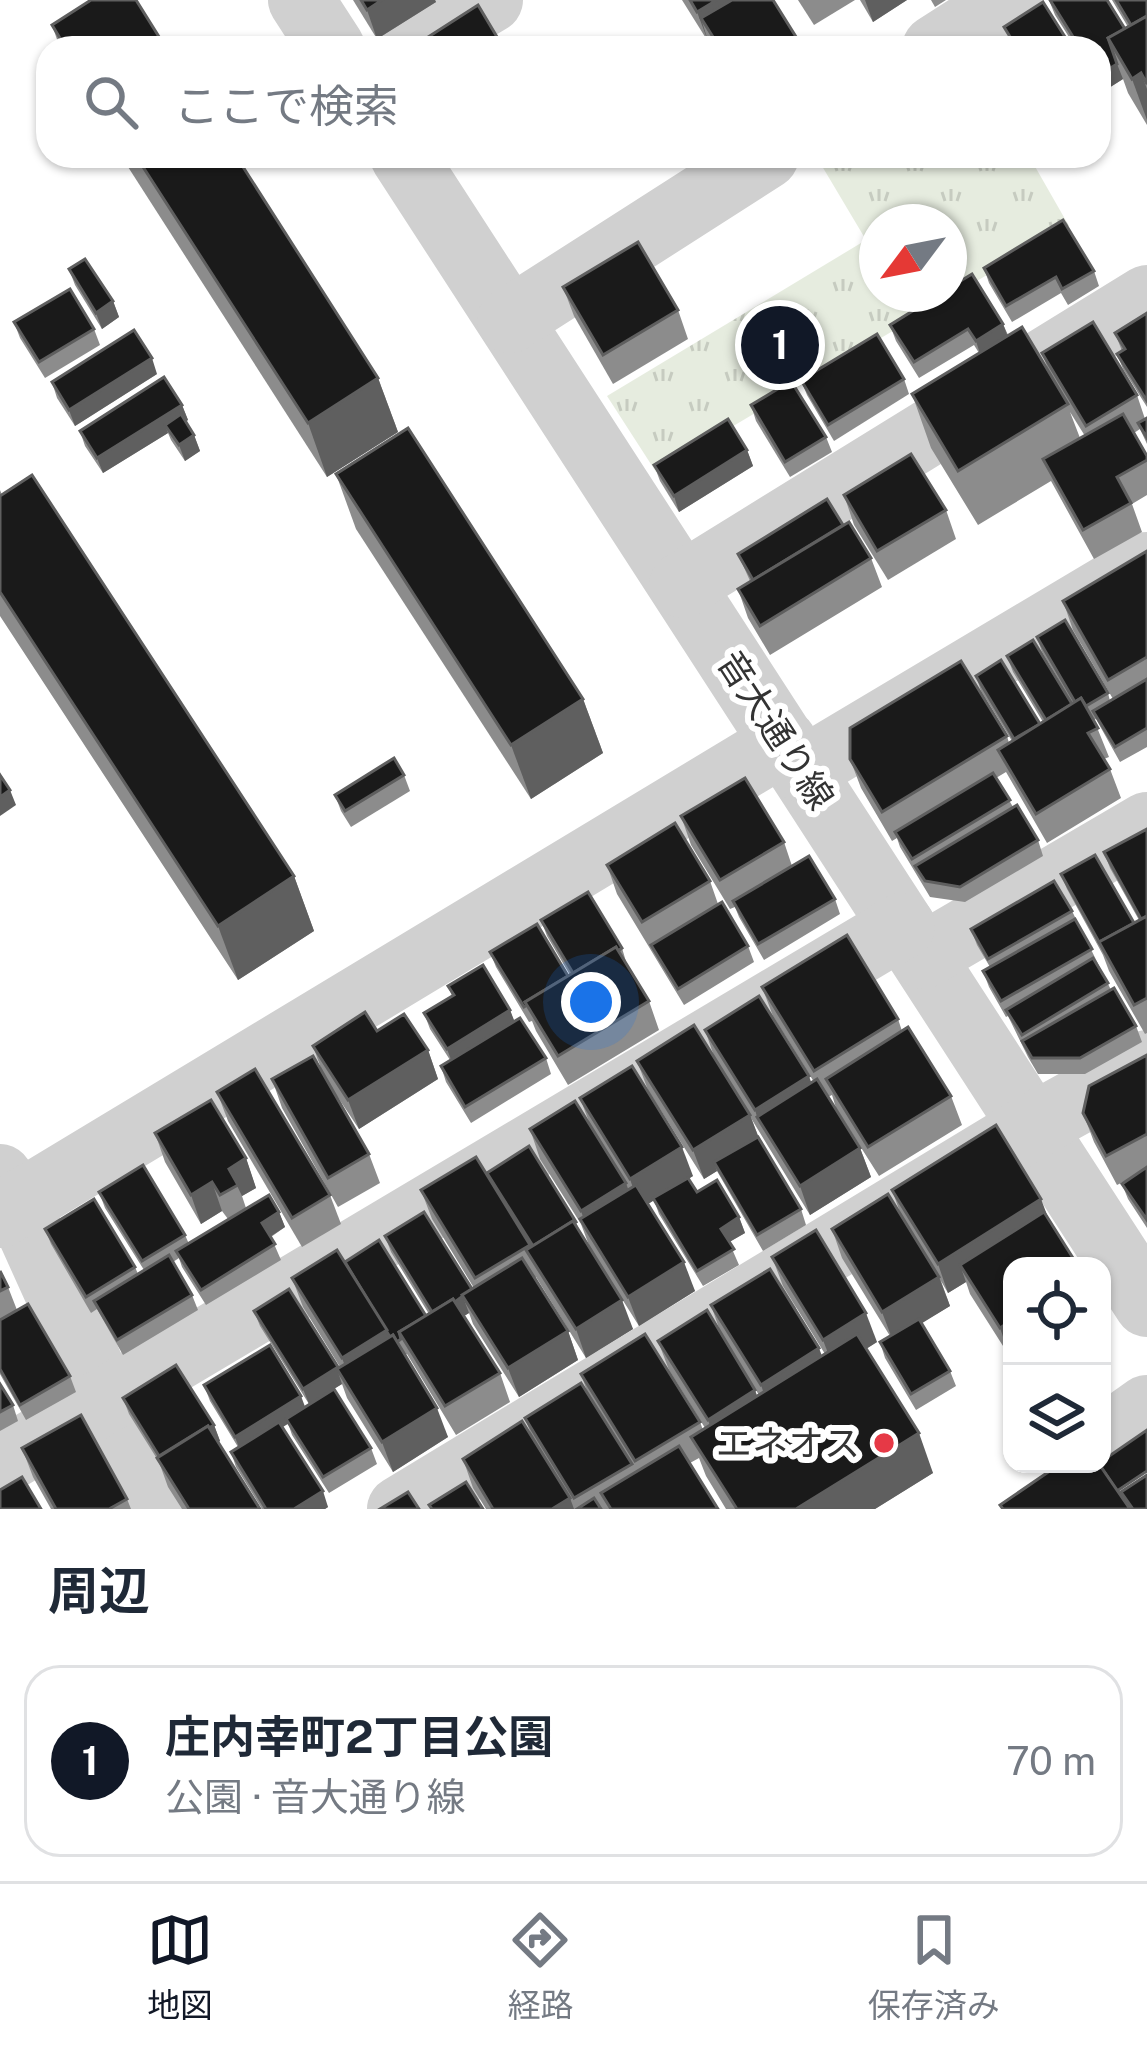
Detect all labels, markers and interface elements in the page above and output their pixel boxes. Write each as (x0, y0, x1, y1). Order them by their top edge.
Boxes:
search box (36, 36, 1111, 168)
icon: search (78, 69, 144, 135)
text: ここで検索 (174, 79, 399, 132)
north arrow (859, 204, 967, 312)
pin: 1 (741, 300, 819, 390)
street label: 音大通り線 (709, 643, 843, 817)
your location (561, 972, 621, 1032)
map controls (1003, 1257, 1111, 1473)
button: locate (1003, 1257, 1111, 1365)
button: layers (1003, 1365, 1111, 1473)
place label: エネオス (716, 1422, 860, 1464)
marker: エネオス (871, 1430, 897, 1456)
text: 周辺 (48, 1561, 150, 1620)
text: 庄内幸町2丁目公園 (165, 1710, 554, 1763)
text: 1 (82, 1738, 98, 1784)
text: 70 m (1006, 1738, 1096, 1784)
text: 公園 · 音大通り線 (165, 1774, 466, 1820)
tab: 地図 (147, 1907, 213, 2027)
tab: 経路 (507, 1907, 573, 2027)
tab: 保存済み (868, 1907, 1000, 2027)

